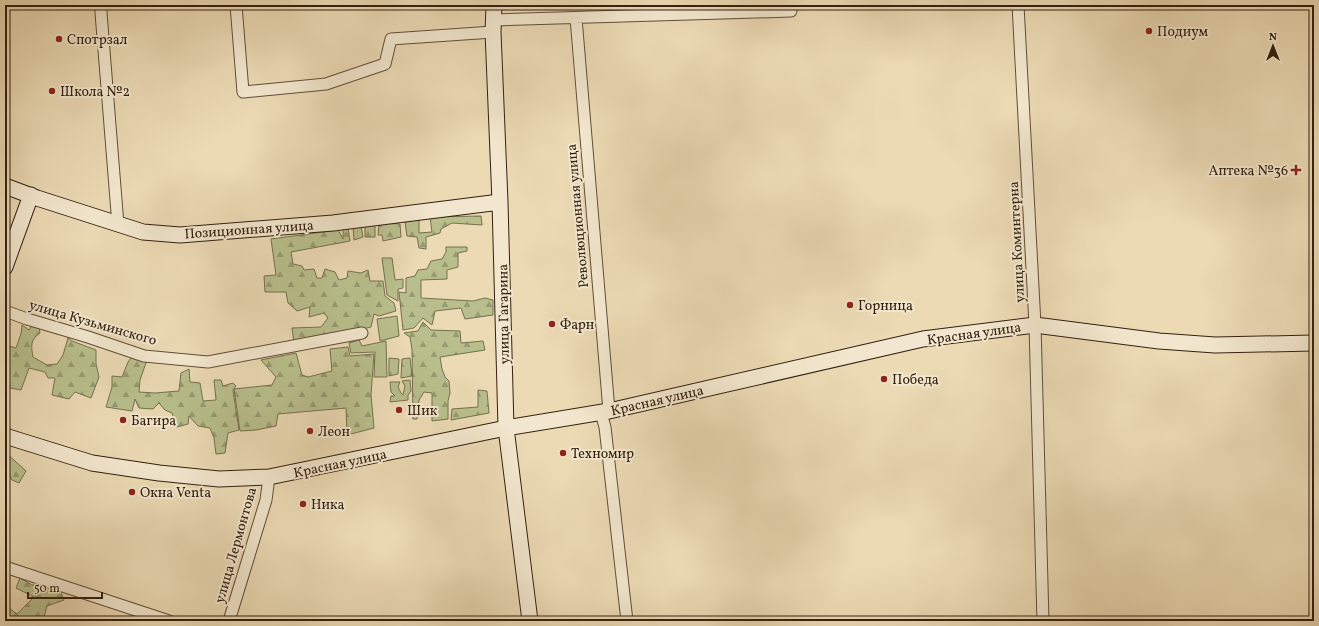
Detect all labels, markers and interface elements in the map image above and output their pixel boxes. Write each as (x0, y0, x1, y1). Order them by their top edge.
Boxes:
place label: Подиум (1157, 23, 1208, 42)
marker: Подиум (1144, 26, 1154, 36)
north arrow (1253, 26, 1293, 66)
text: N (1269, 30, 1277, 45)
place label: Спотрзал (67, 31, 128, 50)
marker: Спотрзал (54, 34, 64, 44)
place label: Школа №2 (60, 83, 130, 102)
marker: Школа №2 (47, 86, 57, 96)
street label: Революционная улица (563, 143, 594, 289)
place label: Аптека №36 (1209, 162, 1288, 181)
marker: Аптека №36 (1291, 165, 1301, 175)
street label: улица Коминтерна (1005, 181, 1030, 303)
street label: Позиционная улица (184, 216, 315, 244)
street label: улица Гагарина (494, 264, 515, 364)
street label: улица Кузьминского (27, 296, 159, 351)
place label: Горница (858, 297, 913, 316)
marker: Горница (845, 300, 855, 310)
place label: Фарн (560, 316, 595, 335)
street label: Красная улица (926, 318, 1023, 350)
marker: Фарн (547, 319, 557, 329)
place label: Победа (892, 371, 939, 390)
marker: Победа (879, 374, 889, 384)
street label: Красная улица (609, 382, 706, 421)
place label: Шик (407, 402, 438, 421)
marker: Шик (394, 405, 404, 415)
place label: Багира (131, 412, 176, 431)
marker: Багира (118, 415, 128, 425)
place label: Леон (318, 423, 351, 442)
marker: Леон (305, 426, 315, 436)
street label: Красная улица (292, 445, 389, 484)
place label: Техномир (571, 445, 634, 464)
marker: Техномир (558, 448, 568, 458)
place label: Окна Venta (140, 484, 211, 503)
street label: улица Лермонтова (211, 485, 262, 606)
marker: Окна Venta (127, 487, 137, 497)
place label: Ника (311, 496, 345, 515)
marker: Ника (298, 499, 308, 509)
scale bar (28, 574, 102, 600)
text: 50 m (34, 581, 60, 597)

